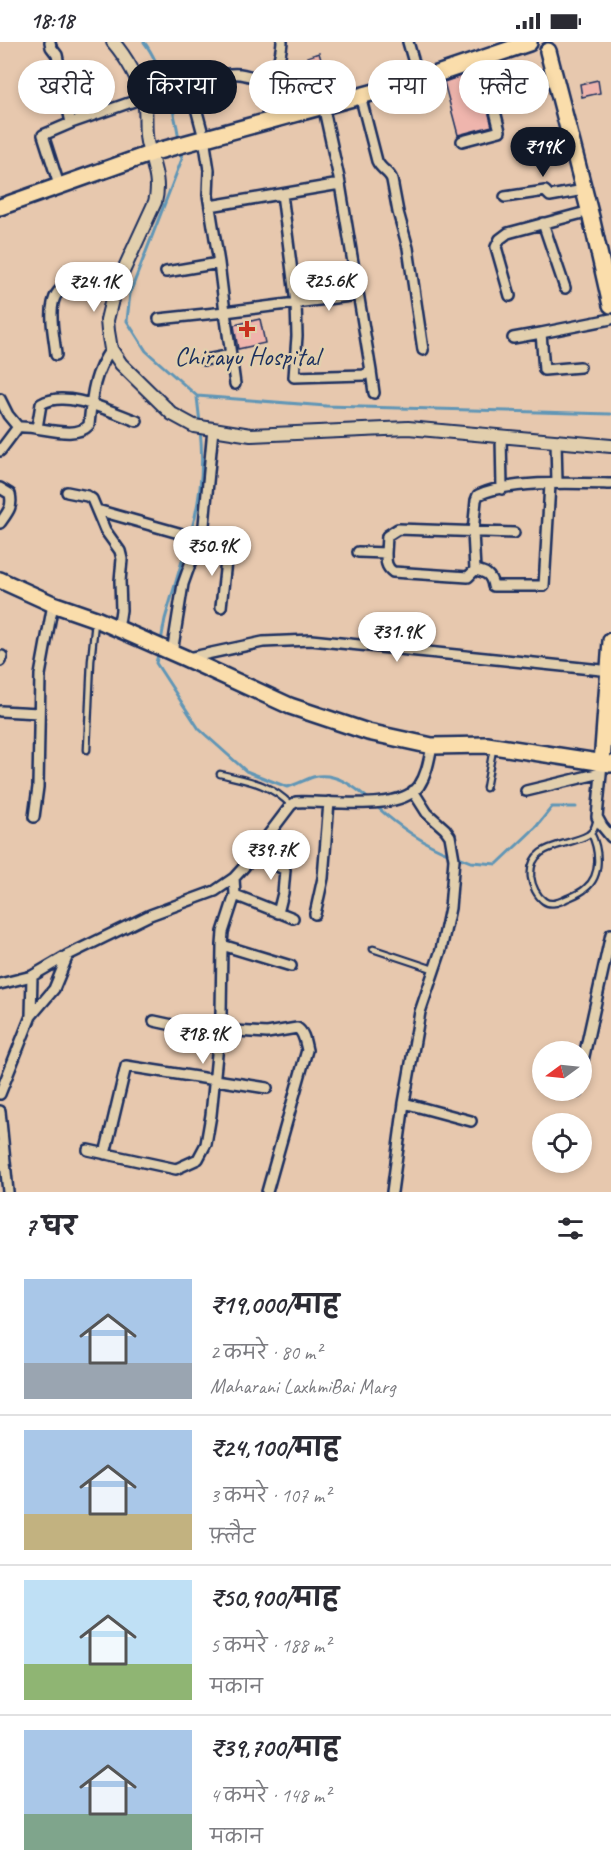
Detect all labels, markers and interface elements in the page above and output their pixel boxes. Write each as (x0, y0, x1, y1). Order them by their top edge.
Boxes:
text: 18:18 (30, 7, 74, 35)
chip: खरीदें (18, 60, 115, 114)
chip: किराया (127, 60, 237, 114)
chip: फ़िल्टर (249, 60, 356, 114)
chip: नया (368, 60, 447, 114)
chip: फ़्लैट (459, 60, 549, 114)
pin: ₹19K (507, 127, 579, 178)
text: ₹19K (525, 134, 561, 159)
pin: ₹25.6K (280, 261, 378, 312)
pin: ₹24.1K (45, 262, 143, 313)
text: ₹25.6K (304, 268, 354, 293)
text: ₹24.1K (69, 269, 119, 294)
marker: Chirayu Hospital (238, 320, 256, 338)
place label: Chirayu Hospital (175, 340, 324, 373)
pin: ₹50.9K (163, 526, 261, 577)
text: ₹50.9K (187, 533, 237, 558)
pin: ₹31.9K (348, 612, 446, 663)
text: ₹31.9K (372, 619, 422, 644)
pin: ₹39.7K (222, 830, 320, 881)
text: ₹39.7K (246, 837, 296, 862)
pin: ₹18.9K (154, 1014, 252, 1065)
text: ₹18.9K (178, 1021, 228, 1046)
north arrow (532, 1041, 592, 1101)
map controls (532, 1041, 592, 1173)
button: locate (532, 1113, 592, 1173)
text: 7 घर (24, 1210, 77, 1243)
icon: filters (554, 1212, 587, 1245)
text: ₹19,000/माह (210, 1288, 339, 1321)
icon: home (72, 1303, 144, 1375)
text: 2 कमरे · 80 m² (210, 1340, 321, 1365)
text: Maharani LaxhmiBai Marg (210, 1374, 395, 1399)
text: ₹24,100/माह (210, 1431, 340, 1464)
icon: home (72, 1454, 144, 1526)
text: 3 कमरे · 107 m² (210, 1483, 330, 1508)
text: फ़्लैट (210, 1524, 256, 1549)
text: ₹50,900/माह (210, 1581, 339, 1614)
icon: home (72, 1604, 144, 1676)
text: 5 कमरे · 188 m² (210, 1633, 330, 1658)
text: मकान (210, 1674, 263, 1699)
text: ₹39,700/माह (210, 1731, 339, 1764)
icon: home (72, 1754, 144, 1826)
text: 4 कमरे · 148 m² (210, 1783, 330, 1808)
text: मकान (210, 1824, 263, 1849)

